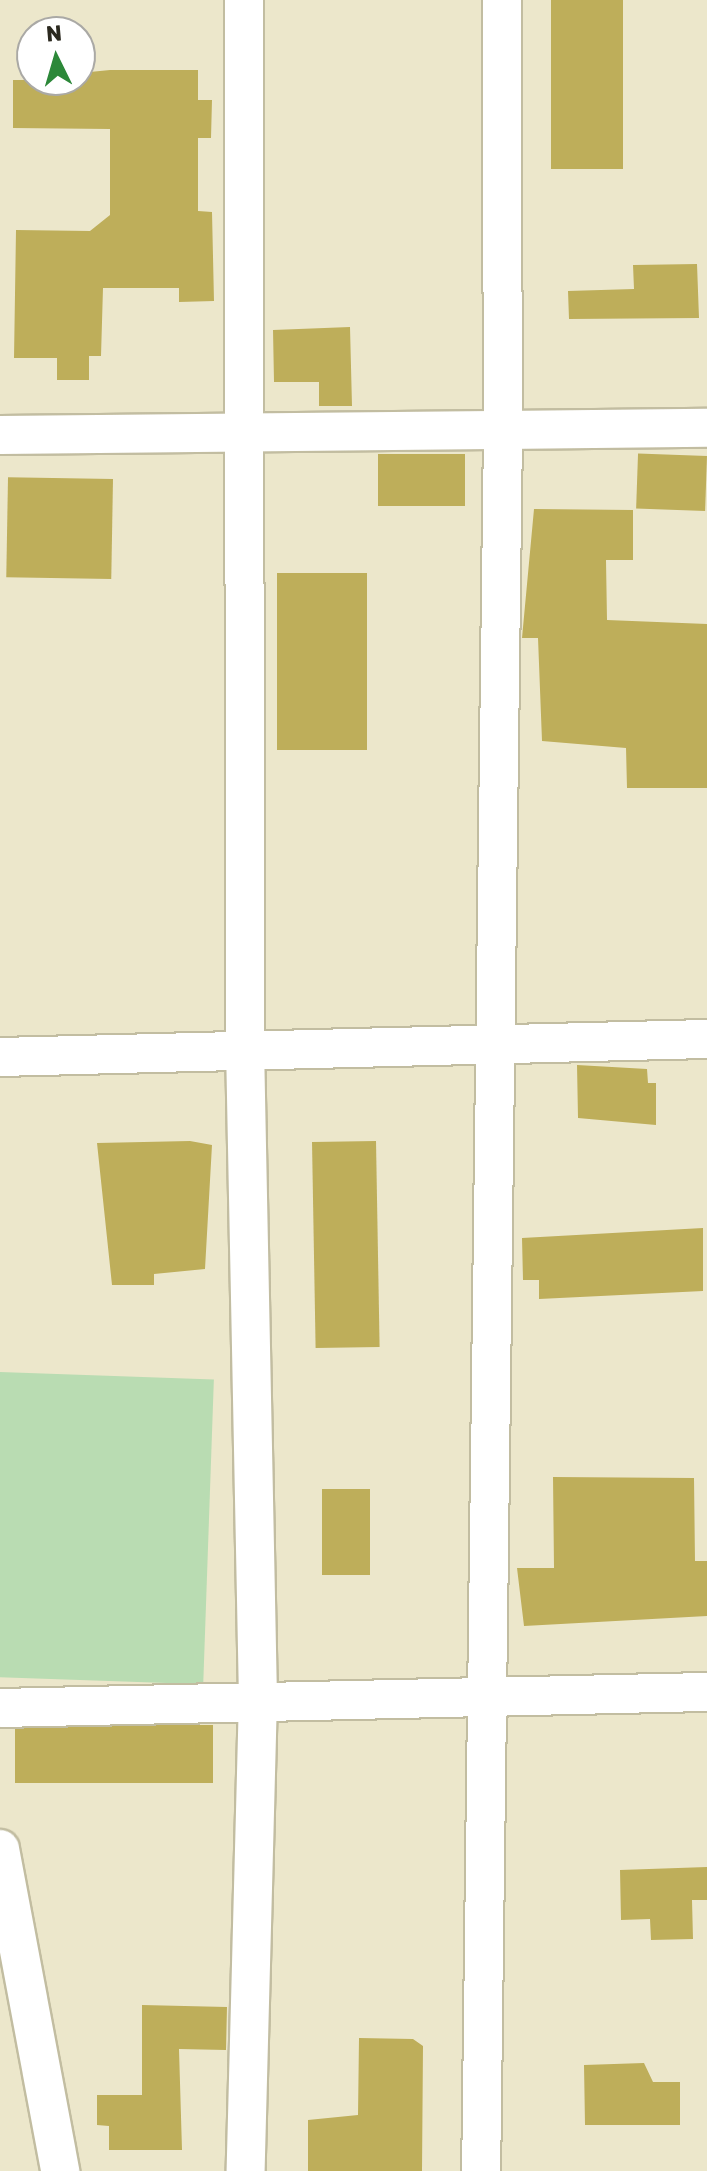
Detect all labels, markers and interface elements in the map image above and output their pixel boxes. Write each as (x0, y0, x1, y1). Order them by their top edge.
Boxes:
north arrow (16, 16, 96, 96)
text: N (45, 19, 63, 48)

